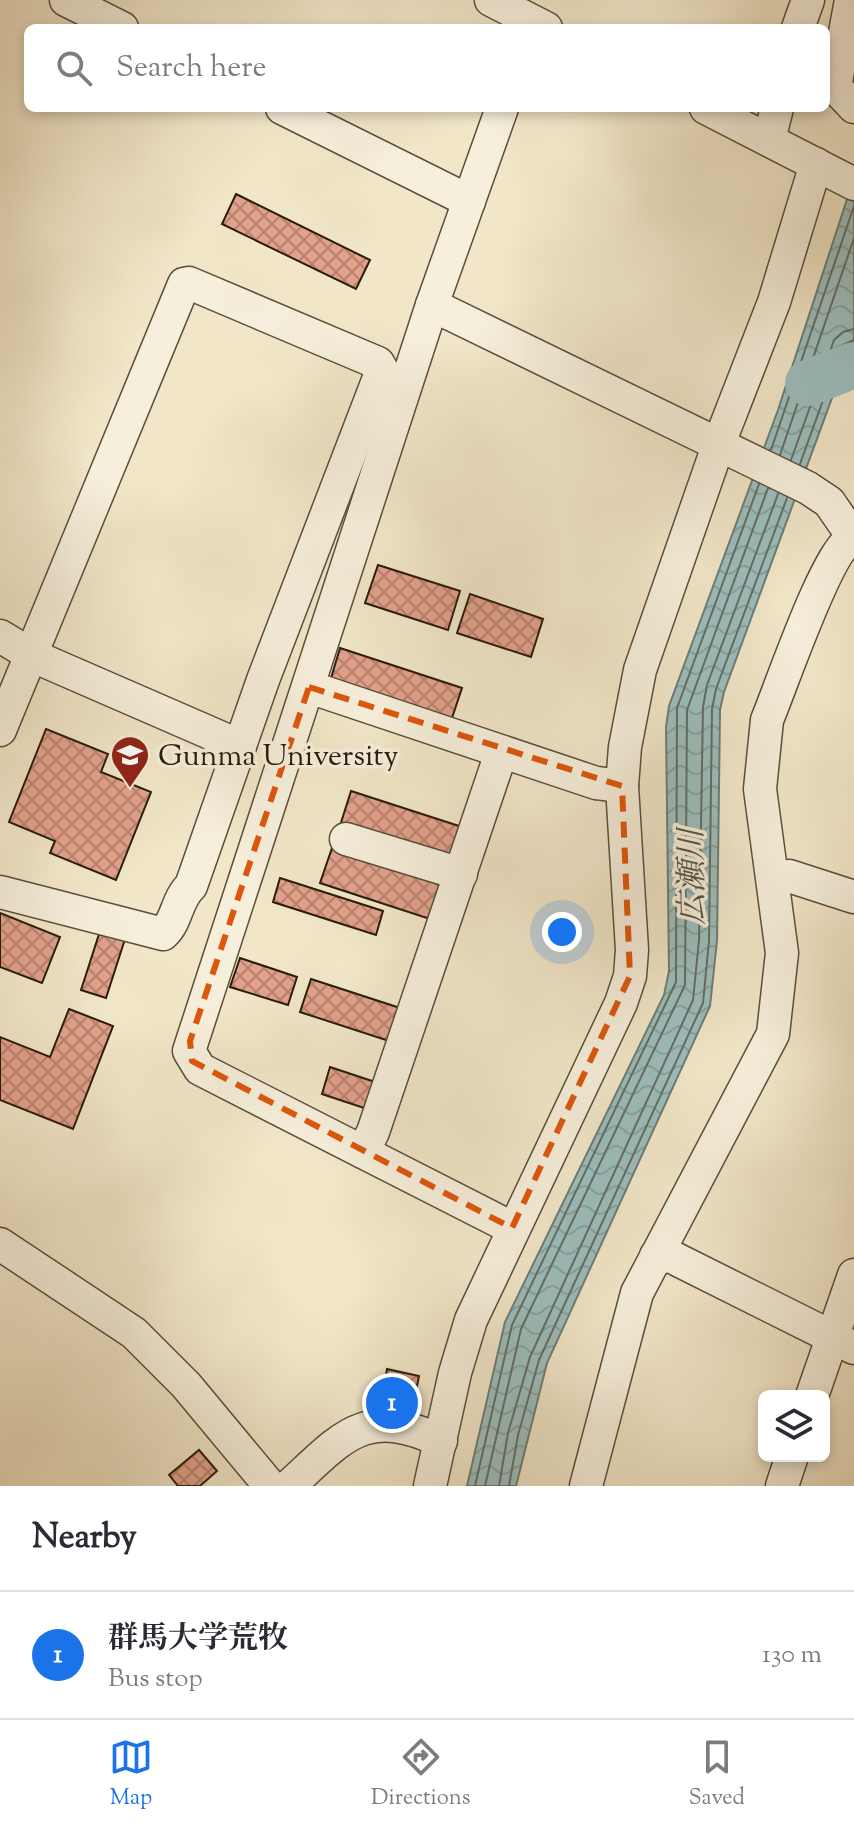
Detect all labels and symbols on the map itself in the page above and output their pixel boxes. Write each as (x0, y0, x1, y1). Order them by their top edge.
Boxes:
school or university icon: Gunma University (109, 734, 151, 789)
place label: Gunma University (158, 736, 399, 779)
water label: 広瀬川 (670, 826, 718, 925)
your location (542, 912, 582, 952)
pin: 1 (366, 1373, 418, 1433)

